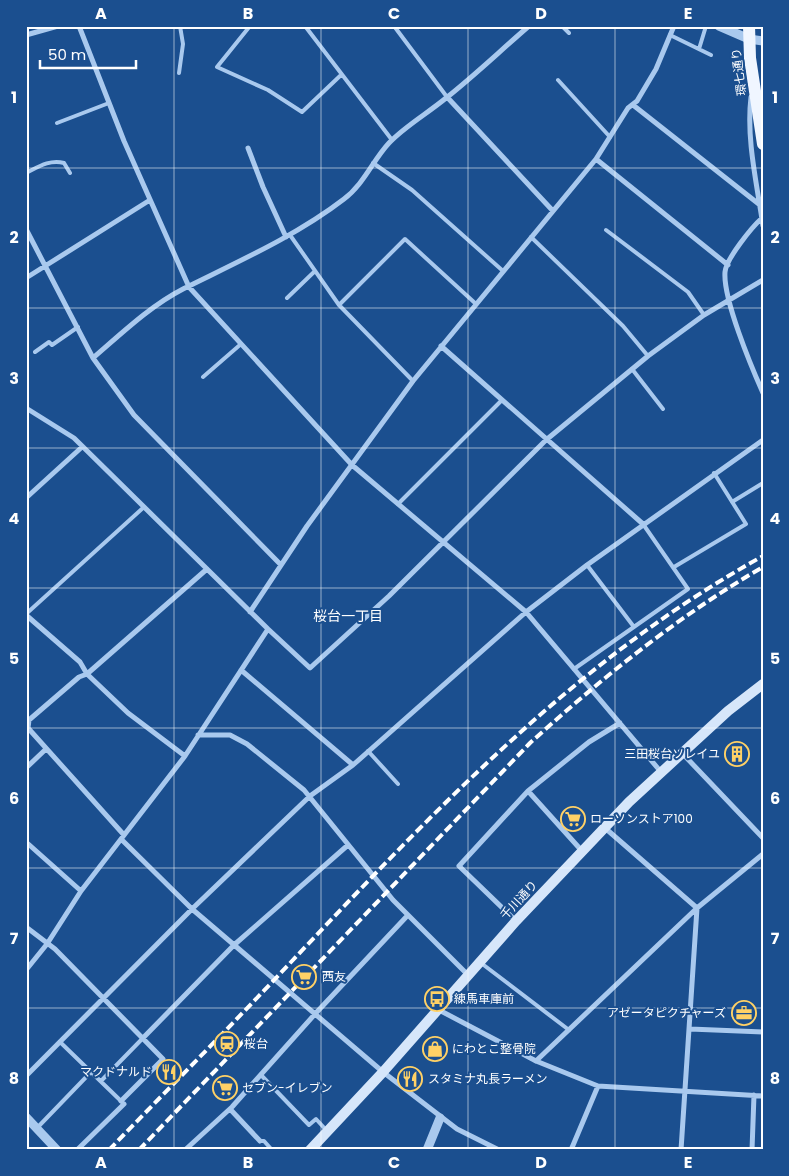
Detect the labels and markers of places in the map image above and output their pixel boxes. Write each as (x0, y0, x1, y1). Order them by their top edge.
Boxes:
building icon: 三田桜台ソレイユ (724, 741, 750, 767)
place label: 三田桜台ソレイユ (624, 745, 720, 762)
supermarket icon: ローソンストア100 (560, 806, 586, 832)
place label: ローソンストア100 (590, 810, 693, 827)
supermarket icon: 西友 (291, 964, 317, 990)
place label: 西友 (322, 968, 346, 985)
bus stop icon: 練馬車庫前 (424, 986, 450, 1012)
place label: 練馬車庫前 (454, 990, 514, 1007)
office icon: アゼータピクチャーズ (731, 1000, 757, 1026)
place label: アゼータピクチャーズ (607, 1004, 726, 1021)
station icon: 桜台 (214, 1031, 240, 1057)
place label: 桜台 (244, 1035, 268, 1052)
shop icon: にわとこ整骨院 (422, 1036, 448, 1062)
place label: にわとこ整骨院 (452, 1040, 536, 1057)
restaurant icon: マクドナルド (156, 1059, 182, 1085)
place label: マクドナルド (80, 1063, 152, 1080)
restaurant icon: スタミナ丸長ラーメン (397, 1066, 423, 1092)
place label: スタミナ丸長ラーメン (428, 1070, 548, 1087)
supermarket icon: セブン-イレブン (212, 1075, 238, 1101)
place label: セブン-イレブン (242, 1079, 333, 1096)

